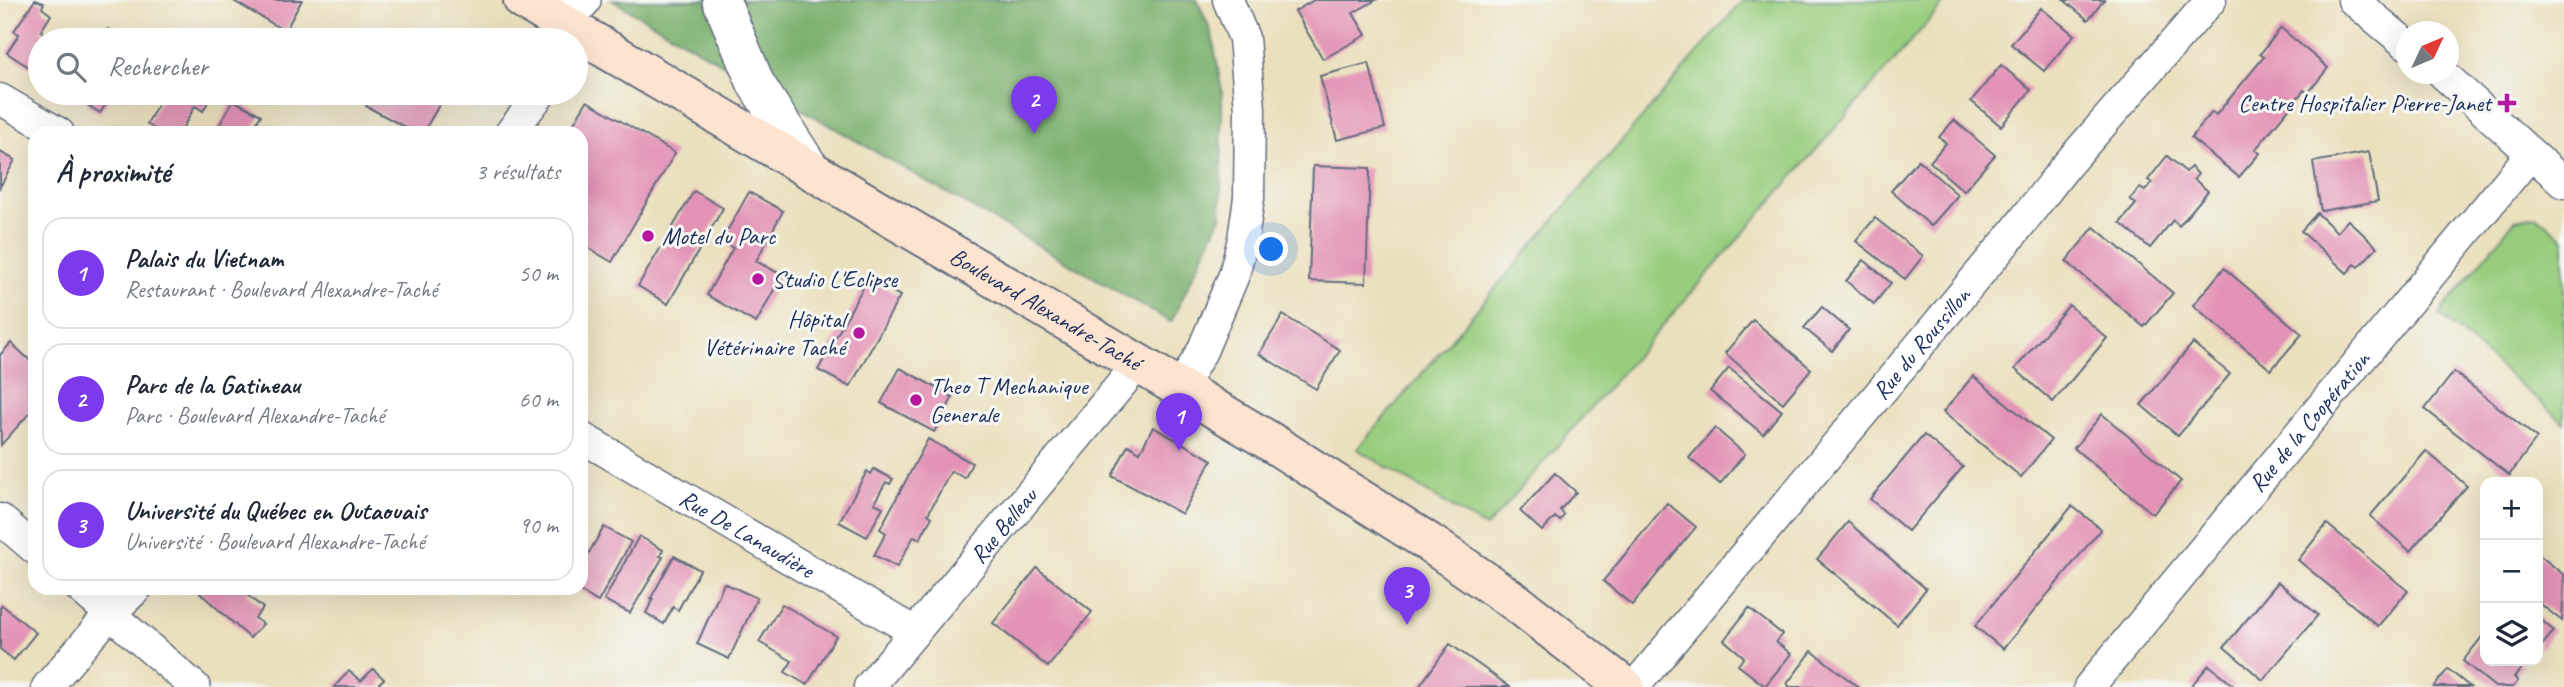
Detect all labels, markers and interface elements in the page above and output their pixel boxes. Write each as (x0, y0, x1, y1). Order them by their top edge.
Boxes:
north arrow (2396, 21, 2459, 84)
search box (28, 28, 588, 105)
icon: search (52, 48, 90, 86)
text: Rechercher (108, 50, 208, 83)
pin: 2 (1011, 76, 1057, 134)
place label: Centre Hospitalier Pierre-Janet (2238, 88, 2493, 118)
marker: Centre Hospitalier Pierre-Janet (2497, 93, 2517, 113)
text: À proximité (56, 153, 170, 191)
text: 3 résultats (476, 157, 560, 186)
place label: Motel du Parc (662, 221, 777, 251)
marker: Motel du Parc (640, 228, 656, 244)
your location (1254, 232, 1288, 266)
street label: Boulevard Alexandre-Taché (944, 241, 1150, 379)
text: Palais du Vietnam (125, 242, 283, 275)
text: 1 (76, 259, 86, 288)
text: 50 m (519, 259, 558, 288)
place label: Studio L'Eclipse (772, 264, 899, 294)
marker: Studio L'Eclipse (750, 271, 766, 287)
text: Restaurant · Boulevard Alexandre-Taché (125, 275, 437, 304)
street label: Rue du Roussillon (1866, 280, 1977, 405)
place label: Hôpital Vétérinaire Taché (703, 304, 849, 362)
marker: Hôpital Vétérinaire Taché (851, 325, 867, 341)
street label: Rue de la Coopération (2242, 344, 2377, 498)
text: Parc de la Gatineau (125, 368, 300, 401)
place label: Theo T Mechanique Generale (930, 371, 1090, 429)
text: 2 (76, 385, 86, 414)
text: 60 m (519, 385, 558, 414)
marker: Theo T Mechanique Generale (908, 392, 924, 408)
pin: 1 (1156, 393, 1202, 451)
text: Parc · Boulevard Alexandre-Taché (125, 401, 385, 430)
map controls (2480, 477, 2543, 666)
button: + (2480, 477, 2543, 540)
street label: Rue Belleau (963, 480, 1045, 570)
street label: Rue De Lanaudière (674, 483, 821, 586)
text: Université du Québec en Outaouais (125, 494, 426, 527)
text: 3 (76, 511, 86, 540)
text: 90 m (519, 511, 558, 540)
text: Université · Boulevard Alexandre-Taché (125, 527, 425, 556)
button: − (2480, 540, 2543, 603)
pin: 3 (1384, 567, 1430, 625)
button: layers (2480, 603, 2543, 666)

